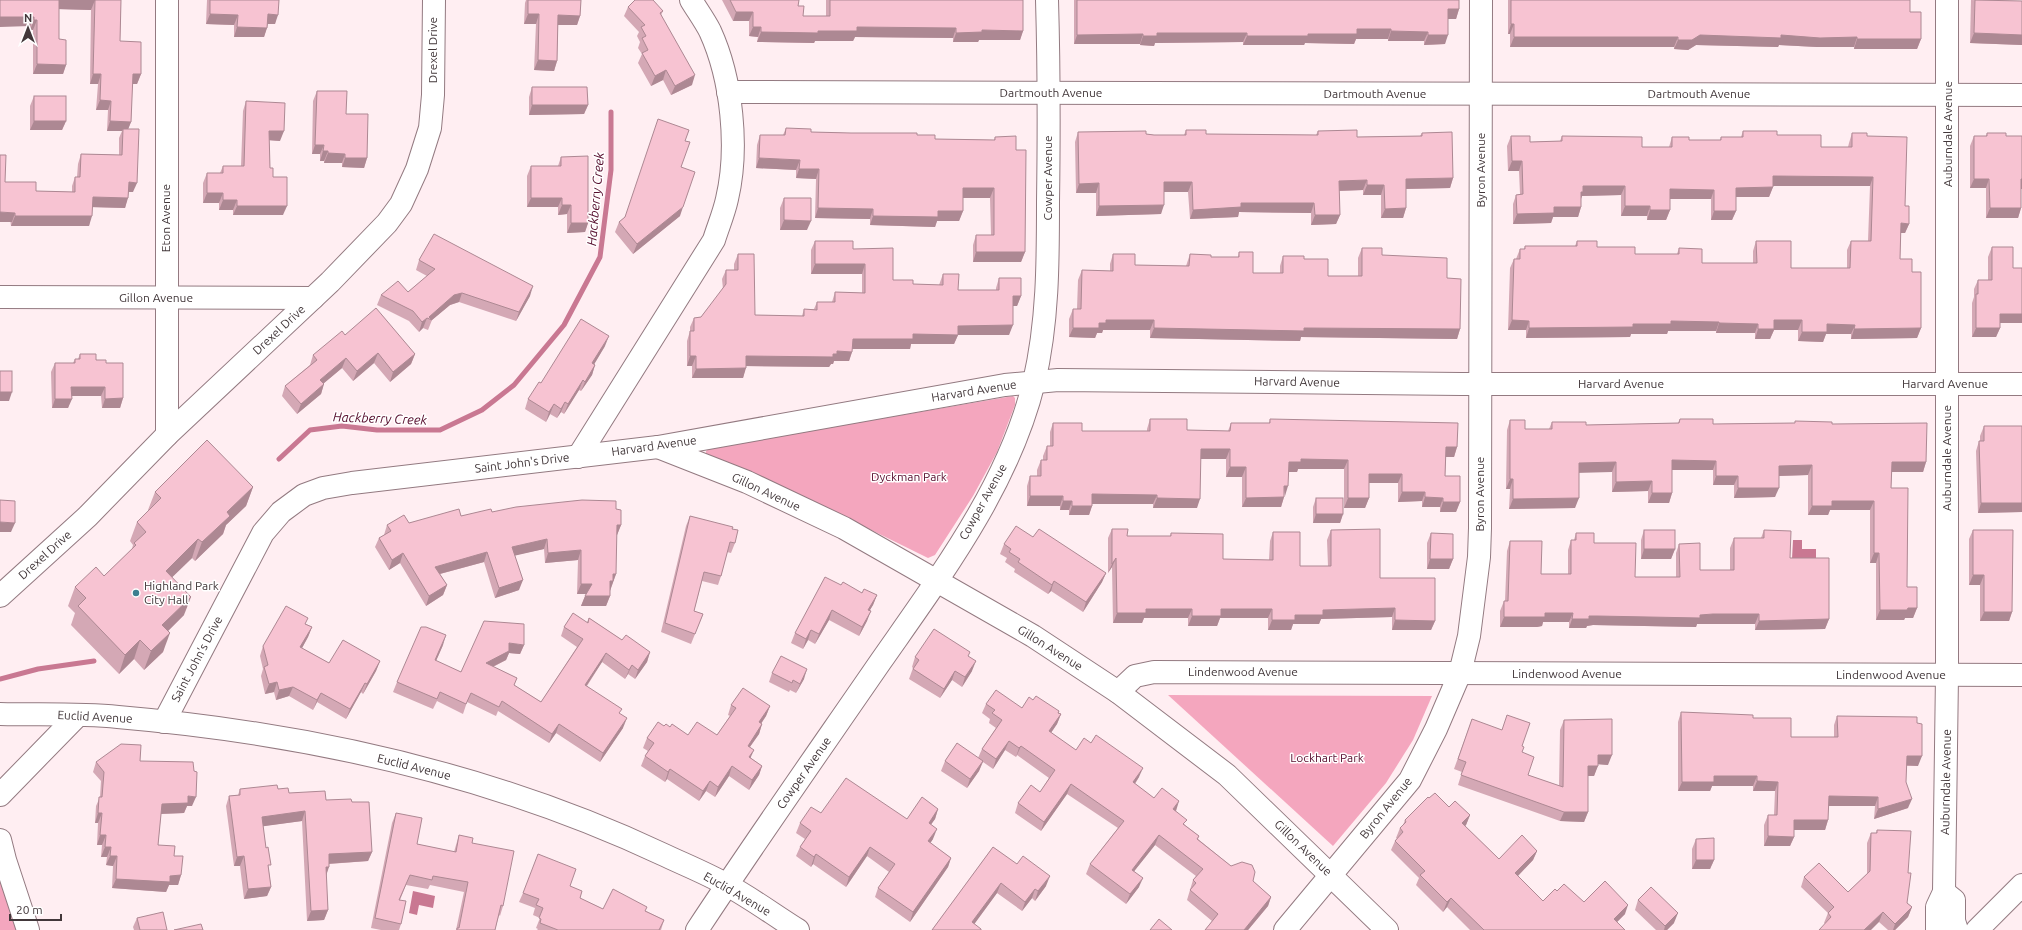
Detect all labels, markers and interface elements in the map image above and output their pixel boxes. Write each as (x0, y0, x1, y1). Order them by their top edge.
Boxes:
north arrow (8, 8, 48, 48)
text: N (24, 12, 32, 24)
street label: Drexel Drive (426, 17, 439, 83)
street label: Auburndale Avenue (1941, 81, 1954, 187)
street label: Dartmouth Avenue (1000, 86, 1102, 99)
street label: Dartmouth Avenue (1324, 87, 1426, 100)
street label: Dartmouth Avenue (1648, 87, 1750, 100)
street label: Byron Avenue (1474, 133, 1487, 207)
street label: Cowper Avenue (1041, 135, 1054, 221)
water label: Hackberry Creek (584, 151, 606, 247)
street label: Eton Avenue (159, 184, 172, 252)
street label: Gillon Avenue (119, 291, 193, 304)
street label: Drexel Drive (250, 302, 307, 357)
street label: Harvard Avenue (1254, 374, 1340, 389)
street label: Harvard Avenue (930, 377, 1017, 404)
street label: Harvard Avenue (1578, 377, 1664, 390)
street label: Harvard Avenue (1902, 377, 1988, 390)
street label: Auburndale Avenue (1940, 405, 1953, 511)
water label: Hackberry Creek (333, 409, 428, 427)
street label: Harvard Avenue (610, 433, 697, 458)
street label: Saint John's Drive (474, 450, 570, 475)
street label: Byron Avenue (1473, 457, 1486, 531)
street label: Cowper Avenue (956, 461, 1009, 542)
street label: Gillon Avenue (730, 470, 803, 513)
park label: Dyckman Park (871, 470, 947, 483)
street label: Drexel Drive (16, 528, 74, 582)
place label: Highland Park City Hall (144, 579, 219, 606)
marker: Highland Park City Hall (131, 588, 141, 598)
street label: Saint John's Drive (168, 614, 225, 704)
street label: Gillon Avenue (1015, 622, 1085, 673)
street label: Lindenwood Avenue (1188, 665, 1298, 678)
street label: Lindenwood Avenue (1512, 667, 1622, 680)
street label: Lindenwood Avenue (1836, 668, 1946, 681)
street label: Euclid Avenue (57, 708, 133, 725)
street label: Auburndale Avenue (1938, 729, 1953, 835)
street label: Cowper Avenue (774, 734, 833, 811)
street label: Euclid Avenue (376, 751, 452, 782)
park label: Lockhart Park (1290, 751, 1364, 764)
street label: Byron Avenue (1357, 774, 1414, 841)
street label: Gillon Avenue (1272, 817, 1335, 878)
street label: Euclid Avenue (701, 869, 773, 918)
scale bar (10, 896, 61, 922)
text: 20 m (16, 903, 43, 916)

